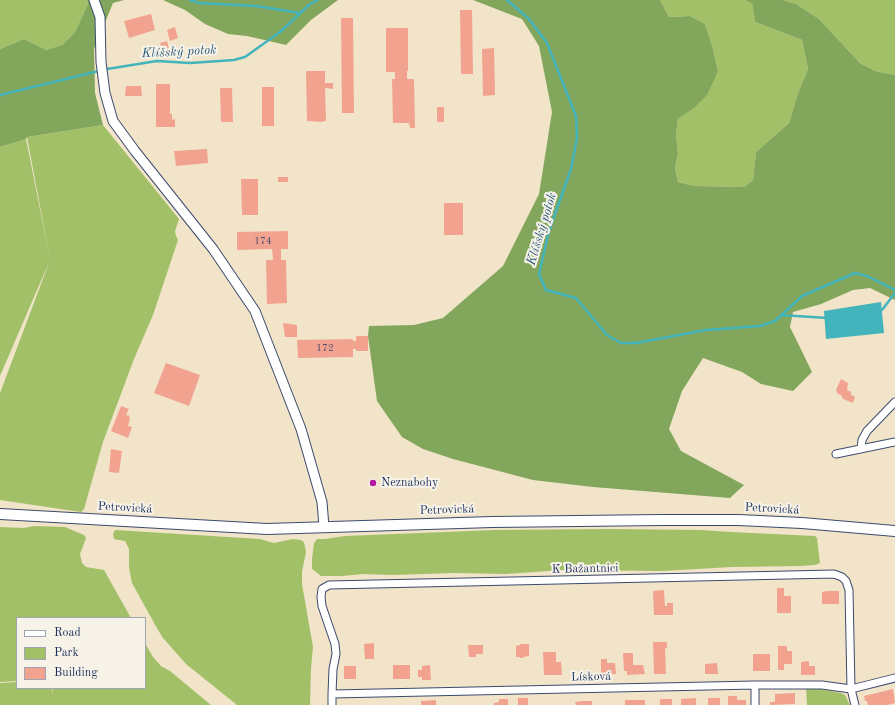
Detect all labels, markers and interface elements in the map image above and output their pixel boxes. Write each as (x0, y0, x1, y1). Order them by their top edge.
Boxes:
water label: Klíšský potok (141, 42, 217, 62)
water label: Klíšský potok (524, 191, 560, 267)
house number: 174 (254, 235, 272, 247)
house number: 172 (316, 342, 334, 354)
place label: Neznabohy (381, 476, 438, 490)
marker: Neznabohy (368, 478, 378, 488)
street label: Petrovická (97, 499, 153, 517)
street label: Petrovická (744, 500, 800, 518)
street label: Petrovická (419, 502, 475, 518)
street label: K Bažantnici (552, 561, 618, 577)
legend (16, 617, 146, 689)
text: Road (54, 627, 81, 639)
text: Park (54, 647, 79, 659)
text: Building (54, 667, 98, 679)
street label: Lísková (571, 669, 611, 685)

